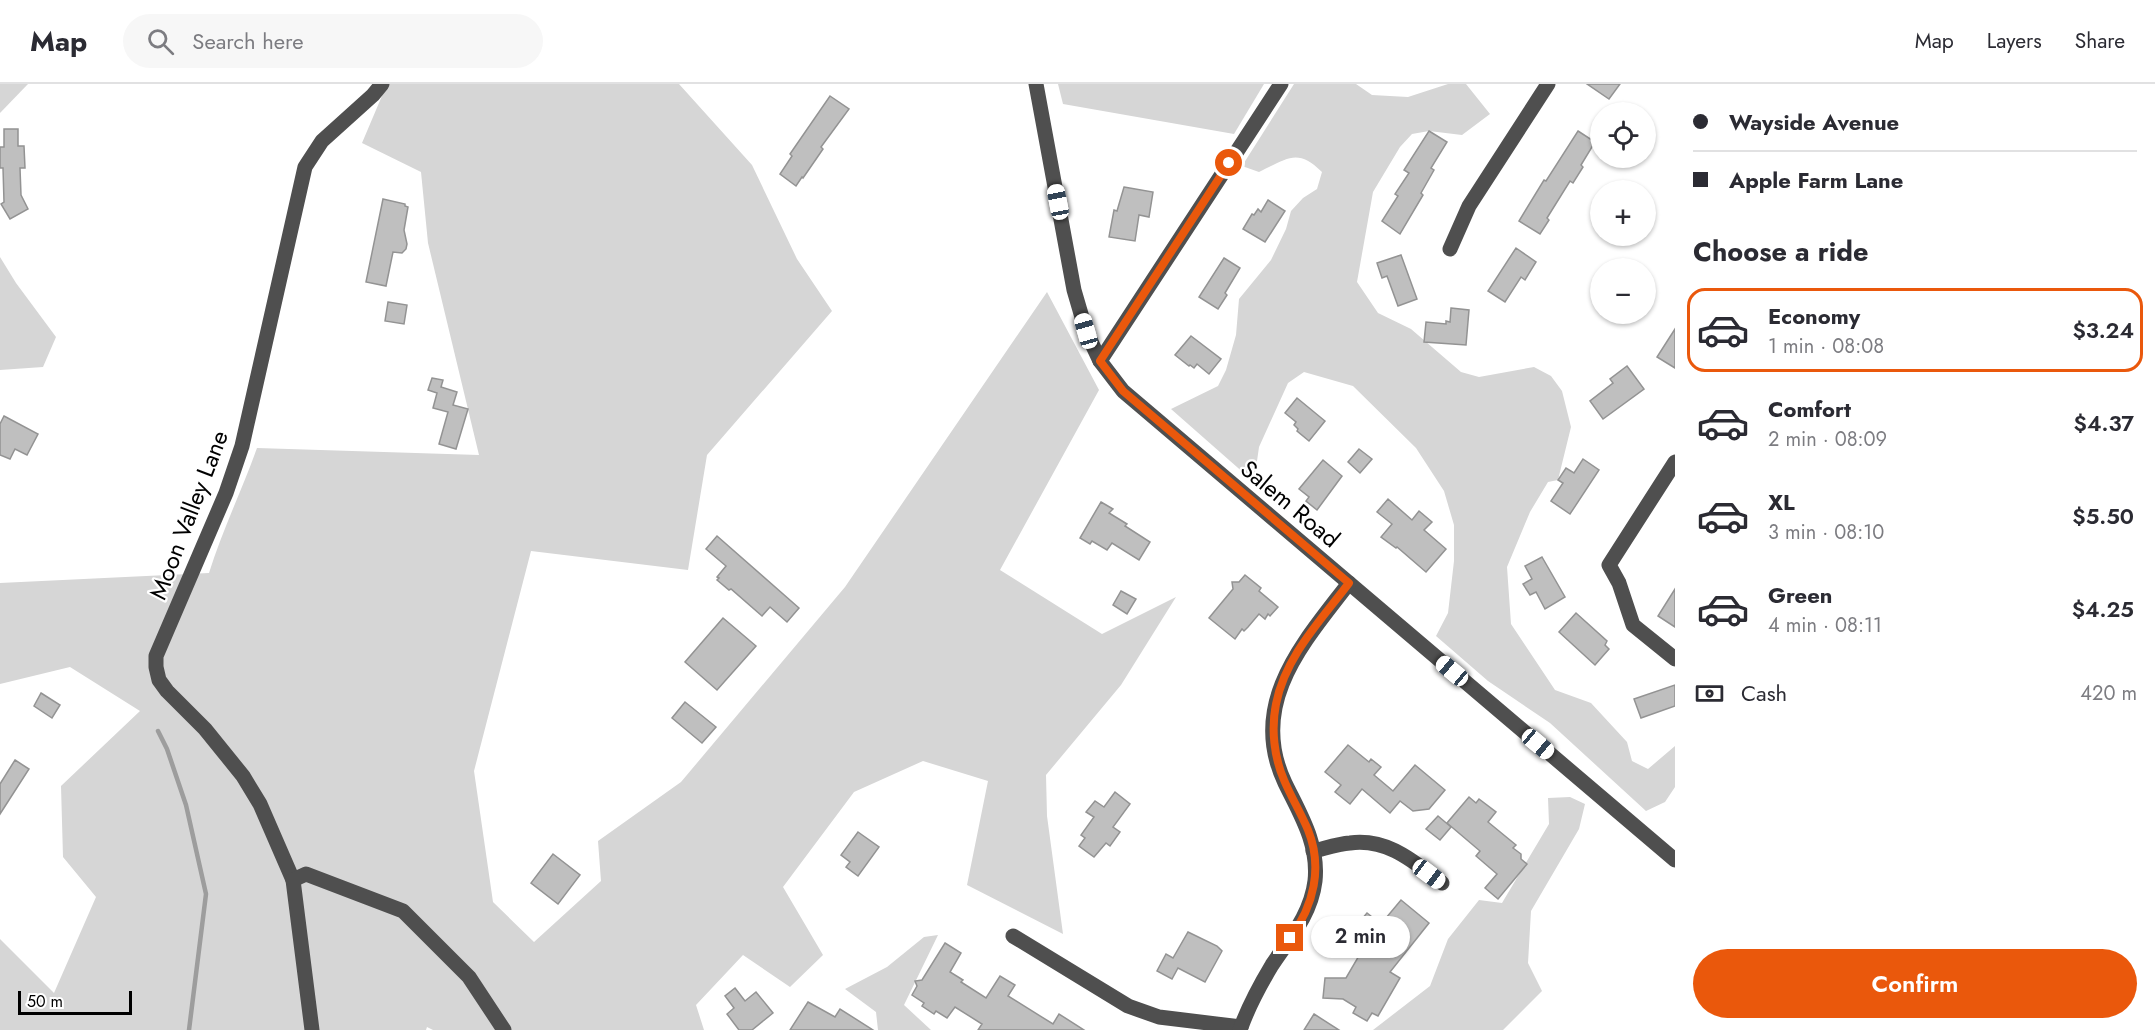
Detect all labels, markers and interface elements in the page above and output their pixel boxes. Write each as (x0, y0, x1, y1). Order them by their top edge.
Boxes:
search box (123, 14, 543, 68)
text: Map (30, 21, 87, 62)
icon: search (144, 25, 177, 58)
text: Search here (192, 25, 304, 57)
text: Map (1915, 26, 1954, 56)
text: Layers (1987, 26, 2042, 56)
text: Share (2075, 26, 2125, 56)
map controls (1590, 102, 1656, 324)
button: locate (1590, 102, 1656, 168)
text: Wayside Avenue (1729, 106, 1899, 138)
route start (1215, 149, 1242, 176)
text: Apple Farm Lane (1729, 164, 1903, 196)
button: + (1590, 180, 1656, 246)
car (1046, 183, 1070, 221)
text: Choose a ride (1693, 232, 1868, 271)
button: − (1590, 258, 1656, 324)
text: Economy (1768, 300, 1860, 332)
icon: car (1696, 303, 1750, 357)
car (1072, 311, 1100, 351)
text: $3.24 (2072, 314, 2134, 346)
text: 1 min · 08:08 (1768, 332, 1884, 361)
text: Comfort (1768, 393, 1851, 425)
icon: car (1696, 396, 1750, 450)
text: $4.37 (2074, 407, 2134, 439)
street label: Moon Valley Lane (140, 425, 237, 604)
text: 2 min · 08:09 (1768, 425, 1887, 454)
street label: Salem Road (1233, 452, 1348, 556)
text: XL (1768, 486, 1795, 518)
icon: car (1696, 489, 1750, 543)
text: $5.50 (2072, 500, 2134, 532)
text: 3 min · 08:10 (1768, 518, 1884, 547)
text: Green (1768, 579, 1832, 611)
icon: car (1696, 582, 1750, 636)
text: $4.25 (2072, 593, 2134, 625)
text: 4 min · 08:11 (1768, 611, 1882, 640)
car (1432, 653, 1472, 689)
icon: cash (1693, 677, 1726, 710)
text: Cash (1741, 677, 1787, 709)
text: 420 m (2080, 679, 2137, 708)
car (1518, 726, 1558, 762)
car (1409, 856, 1449, 892)
callout: 2 min (1311, 917, 1410, 959)
text: 2 min (1335, 922, 1386, 951)
route end (1276, 924, 1303, 951)
button: Confirm (1693, 949, 2137, 1018)
scale bar (18, 988, 132, 1016)
text: 50 m (27, 990, 63, 1013)

